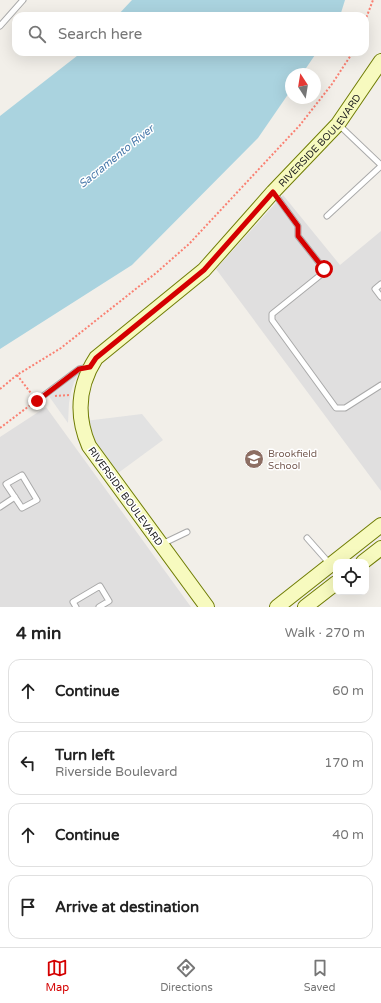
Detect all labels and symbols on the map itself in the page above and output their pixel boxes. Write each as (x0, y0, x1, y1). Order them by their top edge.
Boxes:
north arrow (285, 68, 321, 104)
street label: RIVERSIDE BOULEVARD (276, 92, 364, 190)
water label: Sacramento River (76, 121, 158, 191)
route start (315, 260, 333, 278)
route end (28, 392, 46, 410)
street label: RIVERSIDE BOULEVARD (85, 445, 165, 548)
school or university icon: Brookfield School (243, 448, 265, 470)
place label: Brookfield School (268, 448, 317, 472)

